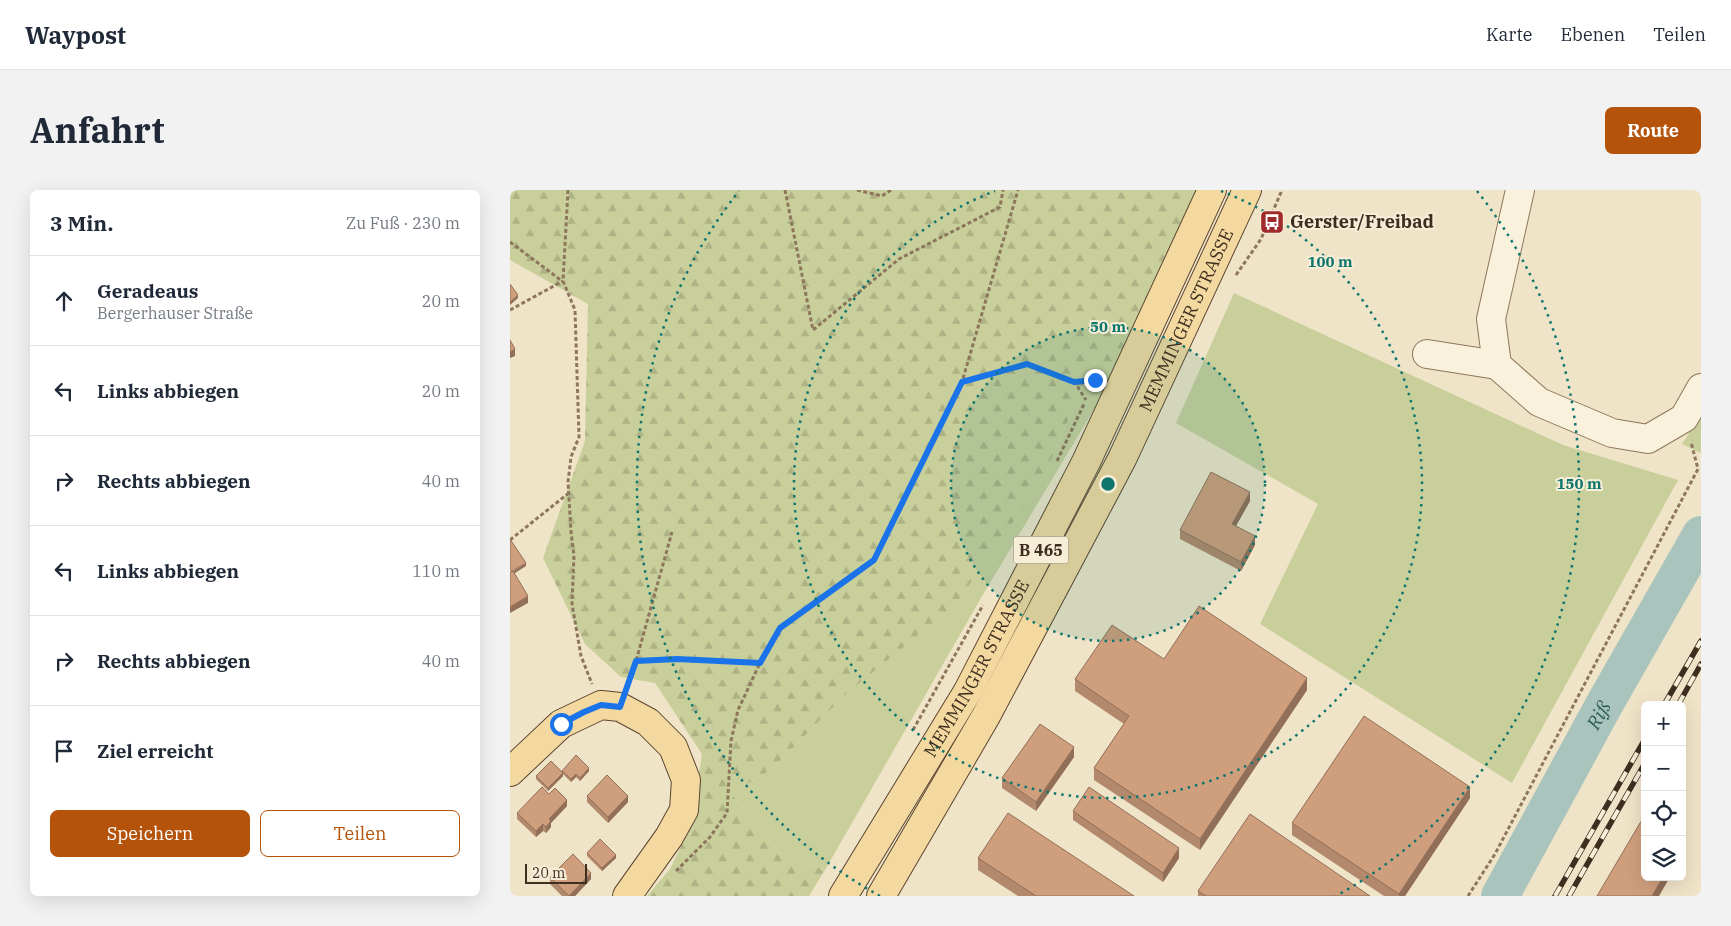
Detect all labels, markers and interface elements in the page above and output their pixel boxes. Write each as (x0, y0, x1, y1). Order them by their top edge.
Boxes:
text: Waypost (25, 19, 126, 51)
text: Karte (1486, 23, 1532, 46)
text: Ebenen (1560, 23, 1625, 46)
text: Teilen (1653, 23, 1706, 46)
text: Anfahrt (30, 107, 164, 153)
button: Route (1605, 107, 1701, 154)
text: 3 Min. (50, 209, 113, 237)
bus stop icon: Gerster/Freibad (1259, 209, 1285, 235)
place label: Gerster/Freibad (1290, 210, 1434, 233)
text: Zu Fuß · 230 m (346, 213, 460, 233)
street label: MEMMINGER STRASSE (1134, 225, 1238, 415)
text: 100 m (1307, 252, 1353, 271)
text: Geradeaus (97, 279, 198, 303)
icon: ahead (50, 287, 78, 315)
text: 20 m (422, 291, 460, 311)
text: Bergerhauser Straße (97, 303, 253, 323)
text: 50 m (1090, 317, 1126, 336)
route end (1084, 369, 1107, 392)
icon: left (50, 377, 78, 405)
text: Links abbiegen (97, 379, 239, 403)
text: 20 m (422, 381, 460, 401)
icon: right (50, 467, 78, 495)
text: Rechts abbiegen (97, 469, 251, 493)
text: 40 m (422, 471, 460, 491)
text: 150 m (1556, 474, 1602, 493)
centre of rings (1099, 475, 1117, 493)
road number: B 465 (1014, 536, 1068, 564)
icon: left (50, 557, 78, 585)
text: Links abbiegen (97, 559, 239, 583)
text: 110 m (412, 561, 460, 581)
street label: MEMMINGER STRASSE (918, 576, 1034, 761)
icon: right (50, 647, 78, 675)
text: Rechts abbiegen (97, 649, 251, 673)
text: 40 m (422, 651, 460, 671)
water label: Riß (1581, 697, 1616, 734)
map controls (1641, 701, 1686, 881)
button: + (1641, 701, 1686, 746)
route start (550, 713, 573, 736)
icon: arrive (50, 737, 78, 765)
text: Ziel erreicht (97, 739, 213, 763)
button: − (1641, 746, 1686, 791)
button: locate (1641, 791, 1686, 836)
button: Speichern (50, 810, 250, 857)
button: Teilen (260, 810, 460, 857)
button: layers (1641, 836, 1686, 881)
scale bar (525, 861, 588, 884)
text: 20 m (532, 864, 565, 882)

